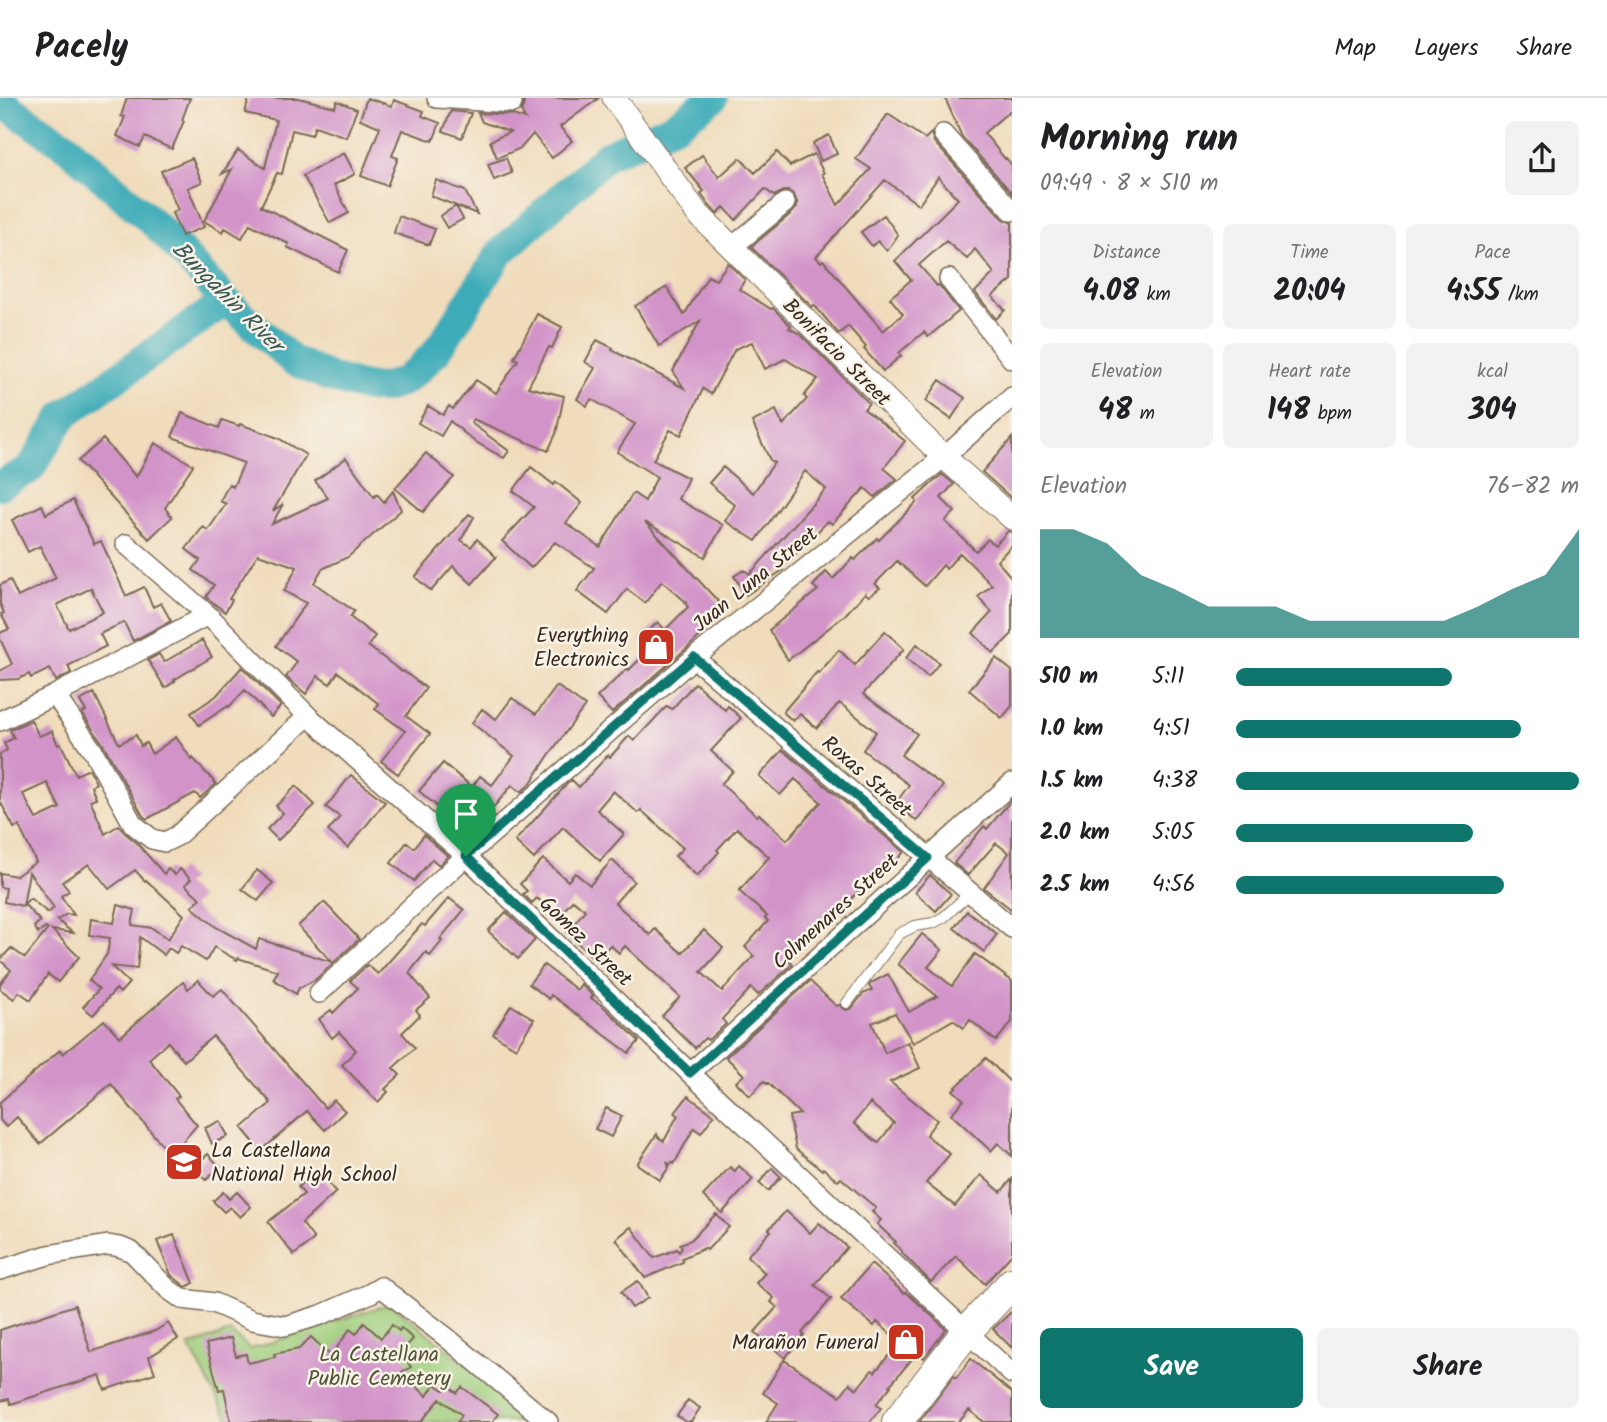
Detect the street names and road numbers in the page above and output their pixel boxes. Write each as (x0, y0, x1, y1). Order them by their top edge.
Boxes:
street label: Bonifacio Street (774, 291, 899, 416)
street label: Juan Luna Street (686, 518, 827, 641)
street label: Roxas Street (813, 728, 919, 827)
street label: Colmenares Street (765, 845, 908, 978)
street label: Gomez Street (531, 889, 640, 996)

